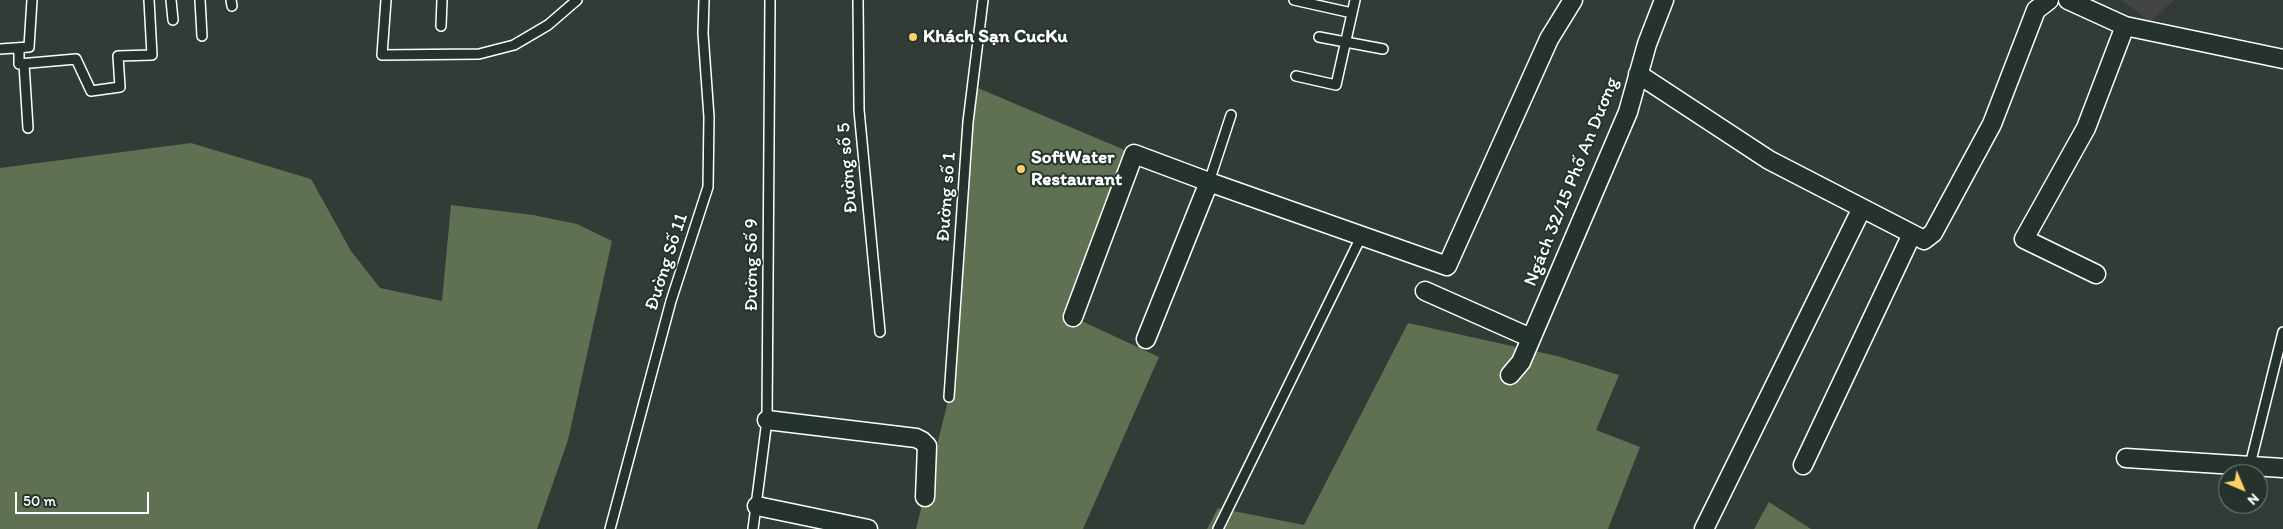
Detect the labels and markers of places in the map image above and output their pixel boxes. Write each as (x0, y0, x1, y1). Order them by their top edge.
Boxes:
place label: Khách Sạn CucKu (923, 26, 1068, 48)
marker: Khách Sạn CucKu (907, 31, 919, 43)
place label: SoftWater Restaurant (1031, 147, 1122, 191)
marker: SoftWater Restaurant (1015, 163, 1027, 175)

